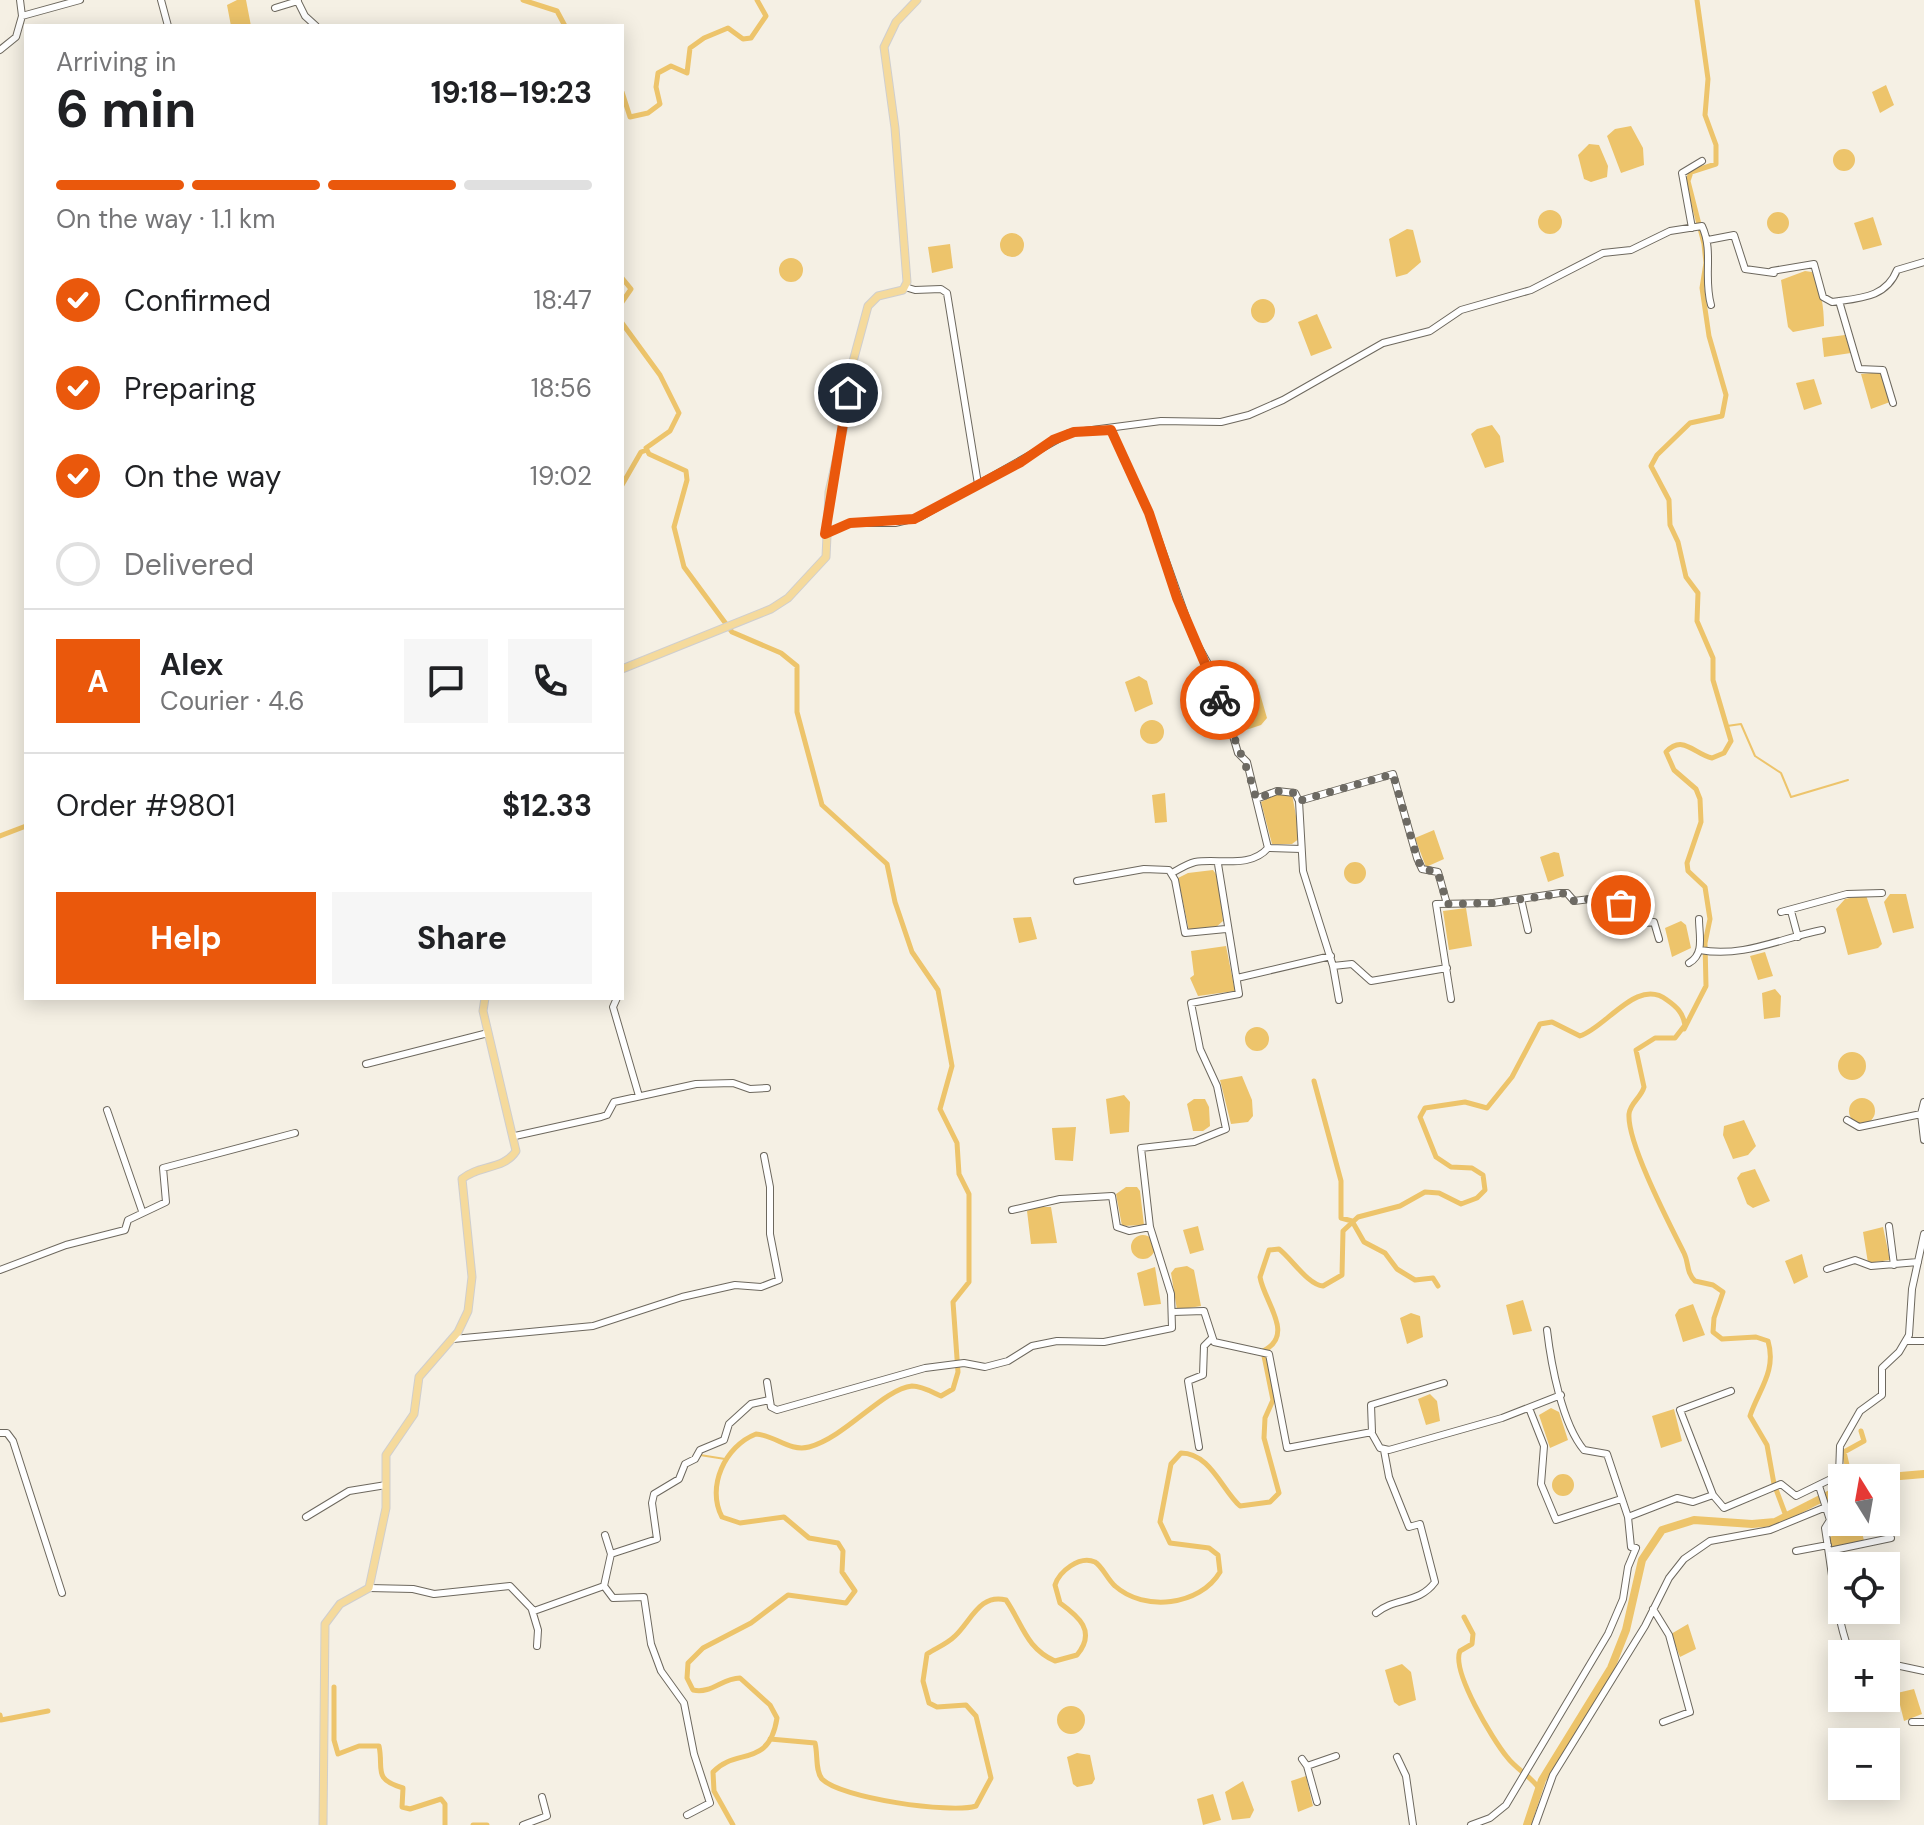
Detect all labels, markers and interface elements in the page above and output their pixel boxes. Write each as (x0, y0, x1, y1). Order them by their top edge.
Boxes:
text: Arriving in (56, 45, 176, 79)
text: 19:18–19:23 (431, 73, 592, 112)
text: 6 min (56, 75, 196, 143)
text: On the way · 1.1 km (56, 202, 275, 236)
icon: check (56, 278, 100, 322)
text: Confirmed (124, 281, 271, 320)
text: 18:47 (533, 283, 592, 317)
pin (814, 359, 882, 427)
icon: check (56, 366, 100, 410)
text: Preparing (124, 369, 256, 408)
text: 18:56 (531, 371, 592, 405)
icon: home (826, 371, 870, 415)
icon: check (56, 454, 100, 498)
text: On the way (124, 457, 281, 496)
text: 19:02 (530, 459, 592, 493)
text: Delivered (124, 545, 254, 584)
button: chat (404, 639, 488, 723)
button: phone (508, 639, 592, 723)
text: Alex (160, 645, 223, 684)
courier (1180, 660, 1260, 740)
text: A (87, 662, 109, 701)
icon: bike (1198, 678, 1242, 722)
text: Courier · 4.6 (160, 684, 305, 718)
text: Order #9801 (56, 786, 235, 825)
text: $12.33 (502, 786, 592, 825)
pin (1587, 871, 1655, 939)
icon: bag (1599, 883, 1643, 927)
button: Help (56, 892, 316, 984)
button: Share (332, 892, 592, 984)
north arrow (1828, 1464, 1900, 1536)
map controls (1828, 1464, 1900, 1800)
button: locate (1828, 1552, 1900, 1624)
button: + (1828, 1640, 1900, 1712)
button: − (1828, 1728, 1900, 1800)

